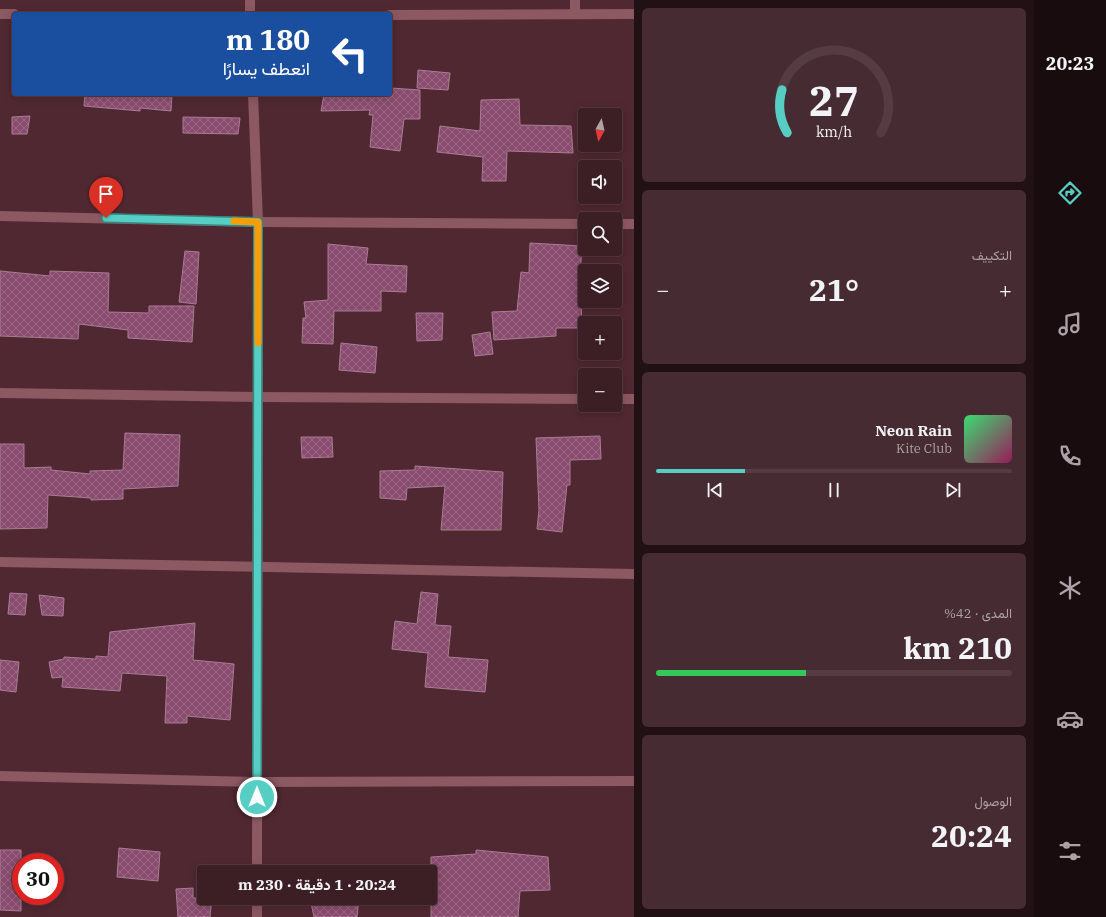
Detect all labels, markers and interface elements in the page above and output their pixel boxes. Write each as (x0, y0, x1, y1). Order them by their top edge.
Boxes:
text: 180 m (226, 21, 310, 58)
icon: left (324, 28, 376, 80)
text: 20:23 (1046, 52, 1094, 75)
text: انعطف يسارًا (223, 57, 310, 80)
text: 27 (809, 73, 859, 127)
north arrow (578, 108, 622, 152)
map controls (578, 108, 622, 412)
text: km/h (816, 121, 852, 140)
button: sound (578, 160, 622, 204)
pin (89, 177, 123, 218)
icon: directions (1056, 179, 1084, 207)
icon: arrive (95, 183, 117, 205)
button: search (578, 212, 622, 256)
text: التكييف (972, 247, 1012, 264)
button: layers (578, 264, 622, 308)
text: 21° (809, 270, 859, 309)
text: − (656, 275, 669, 304)
text: + (999, 275, 1012, 304)
icon: music (1056, 310, 1084, 338)
button: + (578, 316, 622, 360)
button: − (578, 368, 622, 412)
text: Neon Rain (875, 421, 952, 440)
text: Kite Club (896, 440, 952, 457)
icon: phone (1056, 442, 1084, 470)
icon: previous (704, 479, 726, 501)
icon: pause (823, 479, 845, 501)
icon: next (942, 479, 964, 501)
icon: climate (1056, 574, 1084, 602)
text: المدى · 42% (944, 605, 1012, 622)
text: 210 km (903, 628, 1012, 667)
icon: car (1056, 705, 1084, 733)
position arrow (236, 776, 278, 818)
text: الوصول (974, 793, 1012, 810)
text: 20:24 (931, 816, 1012, 855)
icon: filters (1056, 837, 1084, 865)
speed limit sign: 30 (12, 853, 64, 905)
text: 20:24 · 1 دقيقة · 230 m (238, 875, 396, 894)

